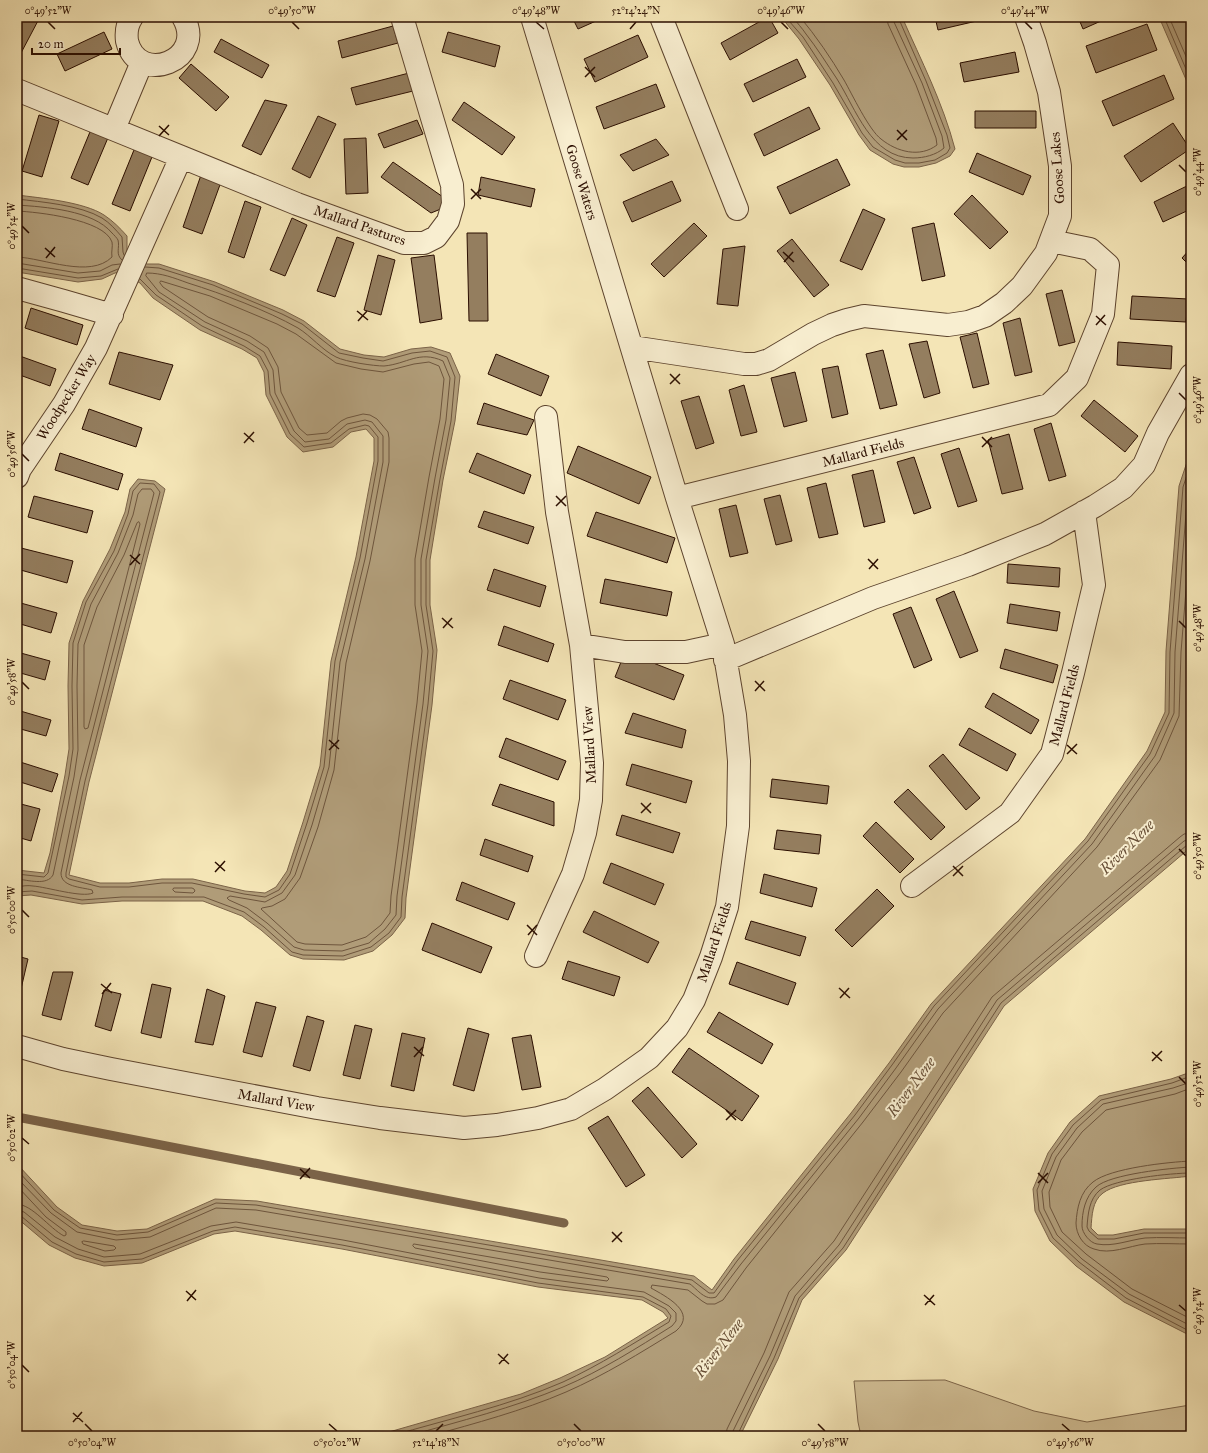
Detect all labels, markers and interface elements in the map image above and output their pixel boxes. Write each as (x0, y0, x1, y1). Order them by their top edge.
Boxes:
text: 0°49'52"W (25, 5, 72, 17)
text: 0°49'50"W (268, 5, 316, 17)
text: 0°49'48"W (512, 5, 560, 17)
text: 52°14'24"N (612, 5, 661, 17)
text: 0°49'46"W (757, 5, 805, 17)
text: 0°49'44"W (1001, 5, 1050, 17)
scale bar (32, 30, 120, 56)
text: 20 m (38, 37, 64, 51)
street label: Goose Lakes (1047, 131, 1068, 205)
street label: Goose Waters (562, 142, 601, 222)
text: 0°49'44"W (1192, 147, 1204, 196)
text: 0°49'54"W (6, 202, 18, 249)
street label: Mallard Pastures (312, 202, 408, 249)
street label: Woodpecker Way (33, 351, 100, 443)
text: 0°49'46"W (1192, 376, 1204, 424)
text: 0°49'56"W (6, 430, 18, 477)
street label: Mallard Fields (820, 434, 906, 471)
text: 0°49'48"W (1192, 604, 1204, 652)
text: 0°49'58"W (6, 658, 18, 706)
street label: Mallard Fields (1045, 662, 1084, 748)
street label: Mallard View (579, 705, 600, 784)
water label: River Nene (1095, 816, 1158, 879)
text: 0°49'50"W (1192, 832, 1204, 880)
text: 0°50'00"W (6, 885, 18, 934)
street label: Mallard Fields (693, 900, 735, 985)
water label: River Nene (882, 1054, 939, 1121)
text: 0°49'52"W (1192, 1060, 1204, 1107)
street label: Mallard View (236, 1085, 316, 1116)
text: 0°50'02"W (6, 1114, 18, 1162)
text: 0°49'54"W (1192, 1287, 1204, 1334)
water label: River Nene (690, 1315, 748, 1382)
text: 0°50'04"W (6, 1341, 18, 1389)
text: 0°50'04"W (68, 1437, 116, 1449)
text: 0°50'02"W (313, 1437, 361, 1449)
text: 52°14'18"N (412, 1437, 460, 1449)
text: 0°50'00"W (557, 1437, 606, 1449)
text: 0°49'58"W (802, 1437, 849, 1449)
text: 0°49'56"W (1047, 1437, 1094, 1449)

